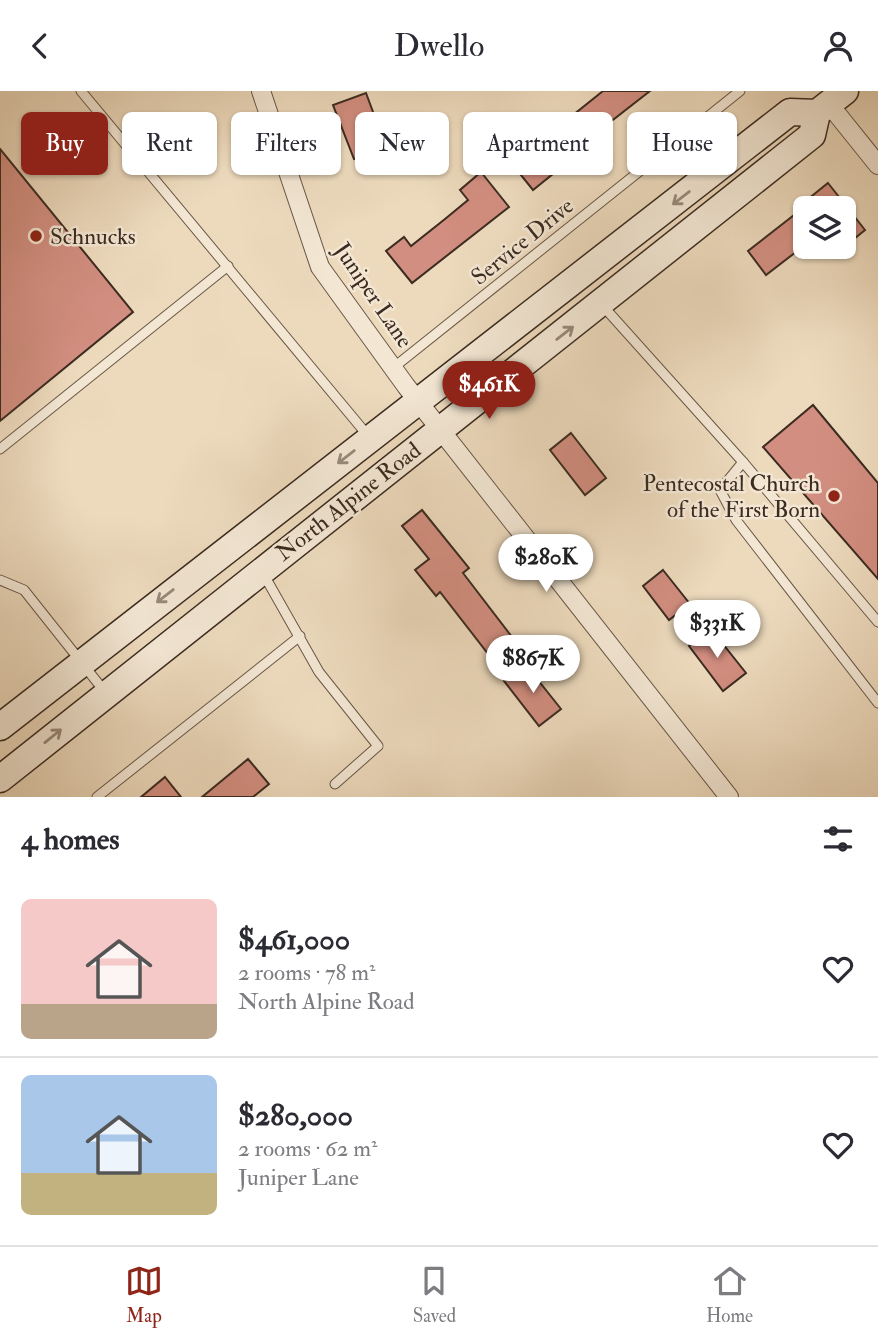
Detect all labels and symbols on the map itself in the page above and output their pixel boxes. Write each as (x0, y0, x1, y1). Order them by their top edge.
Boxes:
one-way arrow (672, 190, 690, 206)
street label: Service Drive (465, 191, 580, 292)
place label: Schnucks (50, 222, 136, 251)
marker: Schnucks (28, 228, 44, 244)
street label: Juniper Lane (326, 236, 420, 354)
one-way arrow (555, 326, 573, 341)
pin: $461K (440, 361, 538, 421)
street label: North Alpine Road (270, 436, 427, 568)
one-way arrow (336, 449, 355, 464)
place label: Pentecostal Church of the First Born (642, 469, 820, 524)
marker: Pentecostal Church of the First Born (826, 488, 842, 504)
pin: $280K (497, 535, 595, 594)
one-way arrow (157, 588, 175, 604)
pin: $331K (668, 601, 766, 660)
pin: $867K (484, 635, 582, 695)
one-way arrow (43, 728, 61, 743)

